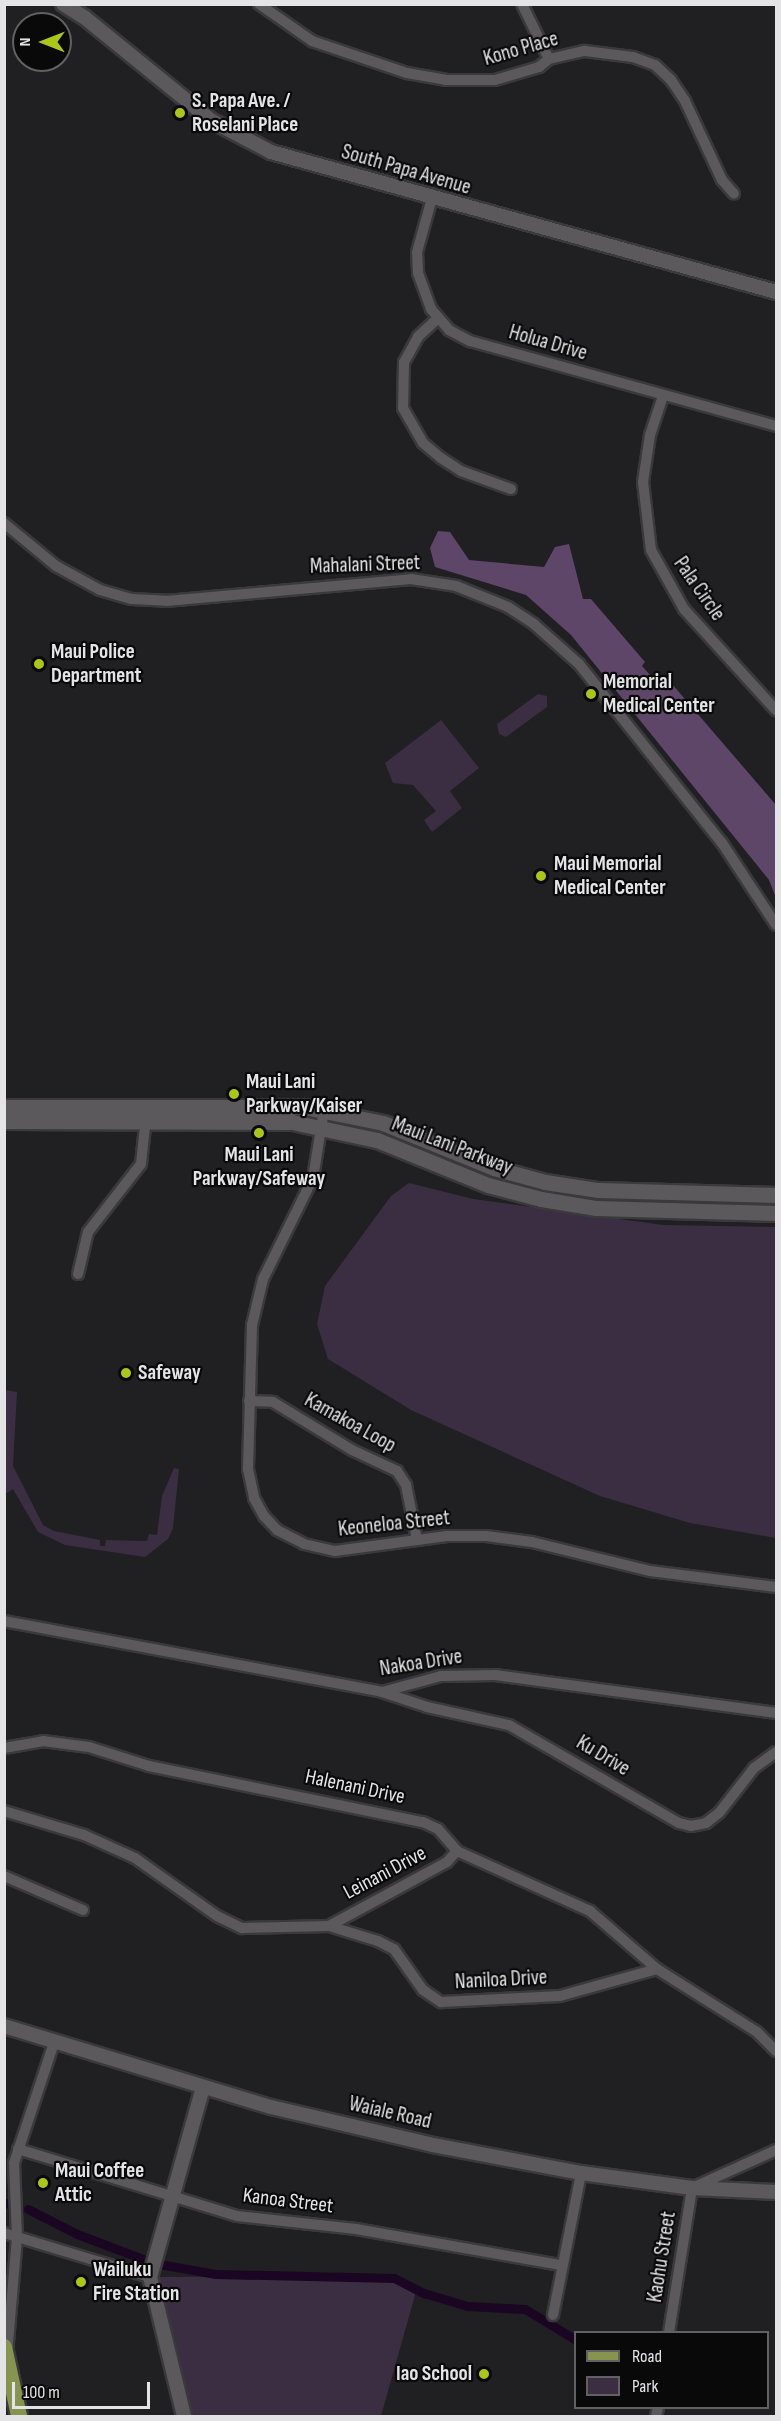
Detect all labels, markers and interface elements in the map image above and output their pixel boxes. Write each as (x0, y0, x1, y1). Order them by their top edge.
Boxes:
north arrow (12, 12, 72, 72)
street label: Kono Place (481, 26, 561, 72)
text: N (16, 38, 35, 46)
place label: S. Papa Ave. / Roselani Place (192, 88, 298, 138)
marker: S. Papa Ave. / Roselani Place (173, 106, 187, 120)
street label: South Papa Avenue (338, 140, 474, 200)
street label: Holua Drive (506, 320, 590, 366)
street label: Mahalani Street (310, 550, 420, 580)
street label: Pala Circle (668, 552, 730, 626)
place label: Maui Police Department (51, 639, 142, 689)
marker: Maui Police Department (32, 657, 46, 671)
place label: Memorial Medical Center (603, 669, 715, 719)
marker: Memorial Medical Center (584, 687, 598, 701)
place label: Maui Memorial Medical Center (554, 851, 666, 901)
marker: Maui Memorial Medical Center (532, 867, 550, 885)
place label: Maui Lani Parkway/Kaiser (246, 1069, 362, 1119)
marker: Maui Lani Parkway/Kaiser (227, 1087, 241, 1101)
street label: Maui Lani Parkway (388, 1111, 516, 1181)
marker: Maui Lani Parkway/Safeway (252, 1126, 266, 1140)
place label: Maui Lani Parkway/Safeway (193, 1142, 325, 1192)
place label: Safeway (138, 1360, 201, 1386)
marker: Safeway (119, 1366, 133, 1380)
street label: Kamakoa Loop (300, 1388, 400, 1458)
street label: Keoneloa Street (337, 1506, 451, 1542)
street label: Nakoa Drive (378, 1644, 464, 1682)
street label: Ku Drive (572, 1730, 634, 1782)
street label: Halenani Drive (303, 1764, 407, 1810)
street label: Leinani Drive (339, 1841, 431, 1905)
street label: Naniloa Drive (454, 1965, 548, 1995)
street label: Waiale Road (346, 2091, 434, 2135)
place label: Maui Coffee Attic (55, 2158, 144, 2208)
marker: Maui Coffee Attic (36, 2176, 50, 2190)
street label: Kanoa Street (241, 2183, 335, 2219)
street label: Kaohu Street (642, 2210, 682, 2304)
place label: Wailuku Fire Station (93, 2257, 179, 2307)
marker: Wailuku Fire Station (74, 2275, 88, 2289)
legend (574, 2331, 769, 2409)
text: Road (632, 2346, 662, 2367)
place label: Iao School (396, 2361, 472, 2387)
marker: Iao School (477, 2367, 491, 2381)
scale bar (15, 2370, 153, 2408)
text: Park (632, 2376, 658, 2397)
text: 100 m (23, 2382, 60, 2403)

